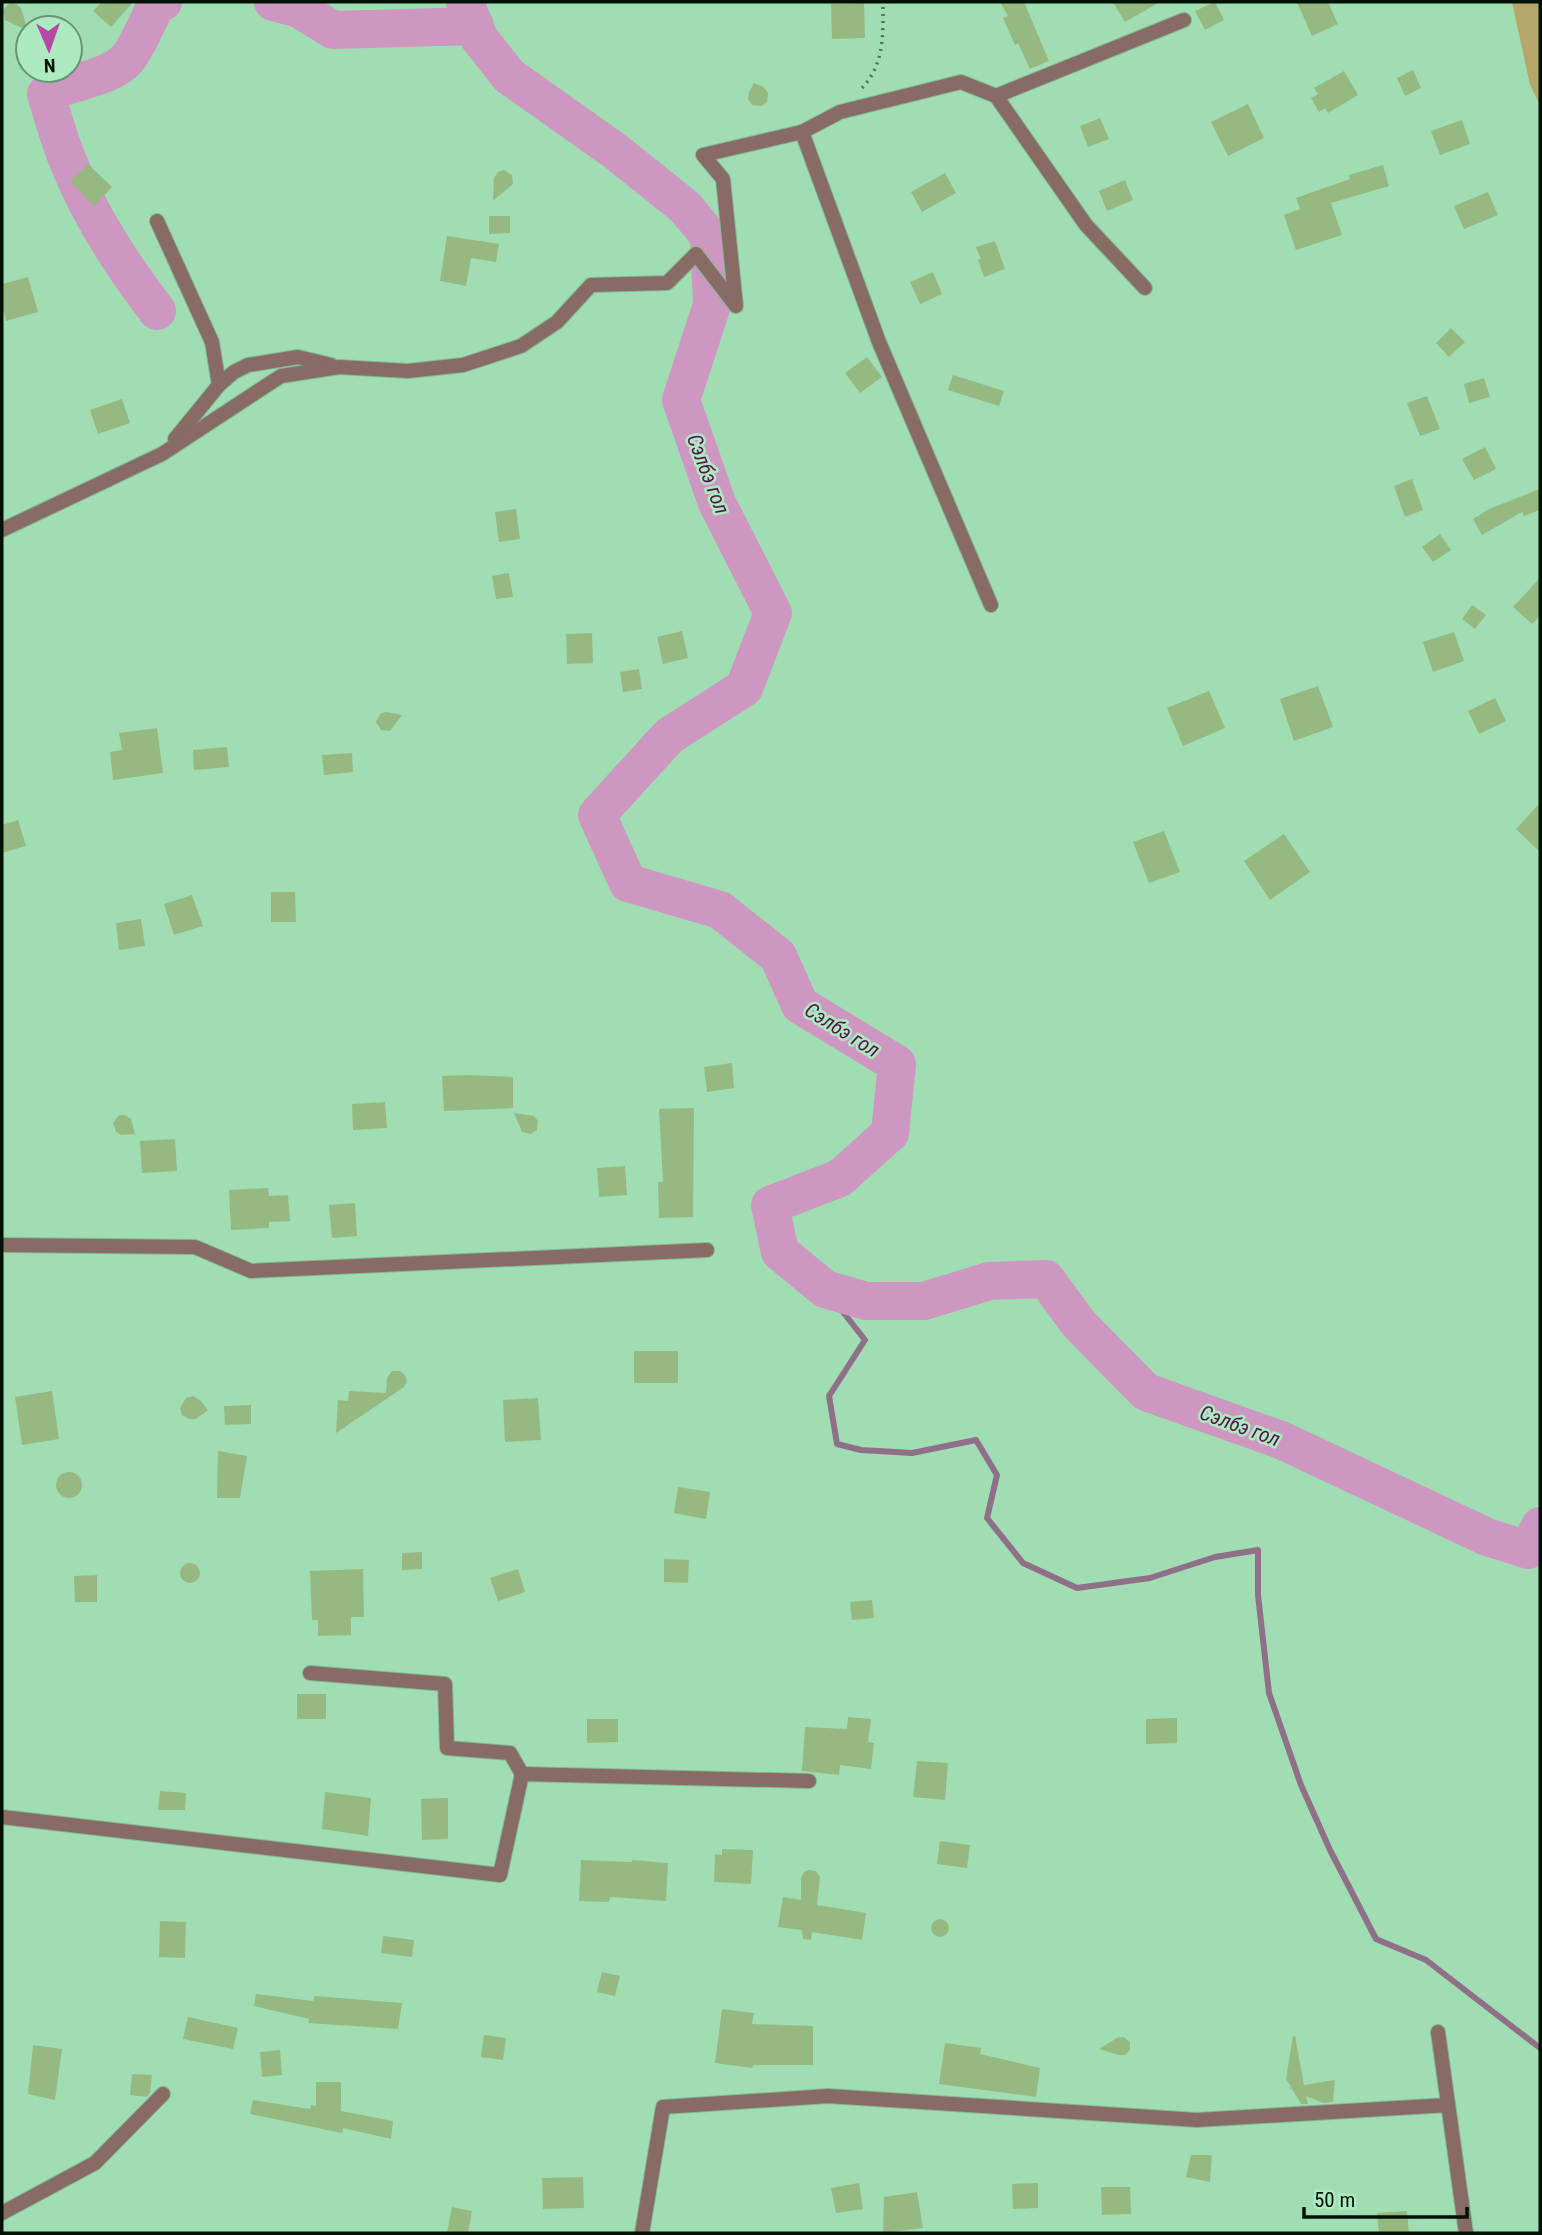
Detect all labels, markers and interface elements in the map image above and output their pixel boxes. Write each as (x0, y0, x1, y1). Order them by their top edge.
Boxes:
north arrow (14, 14, 84, 84)
text: N (43, 54, 56, 77)
water label: Сэлбэ гол (682, 431, 734, 517)
water label: Сэлбэ гол (800, 998, 884, 1062)
water label: Сэлбэ гол (1197, 1400, 1283, 1452)
scale bar (1304, 2176, 1467, 2220)
text: 50 m (1314, 2188, 1355, 2212)

